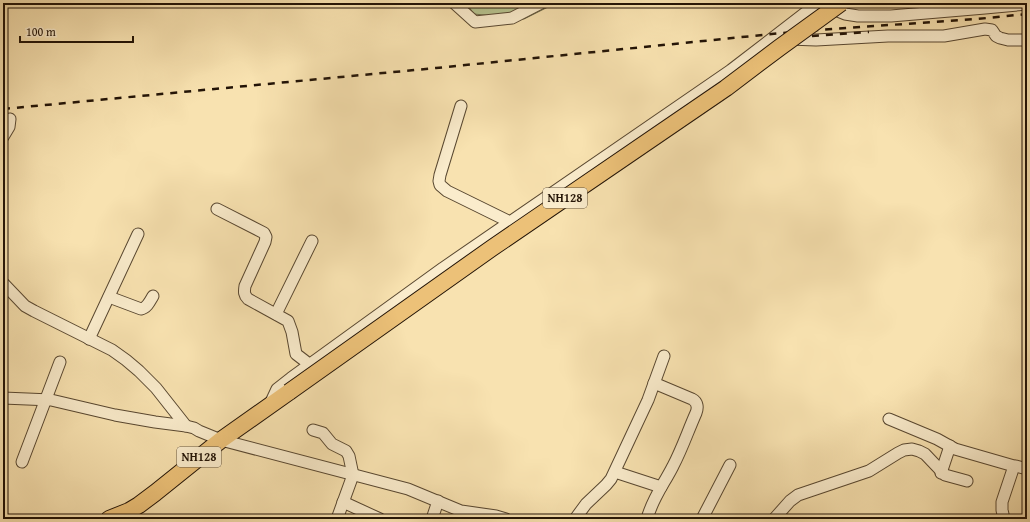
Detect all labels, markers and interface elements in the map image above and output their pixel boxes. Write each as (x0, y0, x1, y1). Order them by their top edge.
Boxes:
scale bar (20, 18, 133, 44)
text: 100 m (26, 23, 56, 40)
road number: NH128 (543, 188, 587, 208)
road number: NH128 (177, 447, 221, 467)

